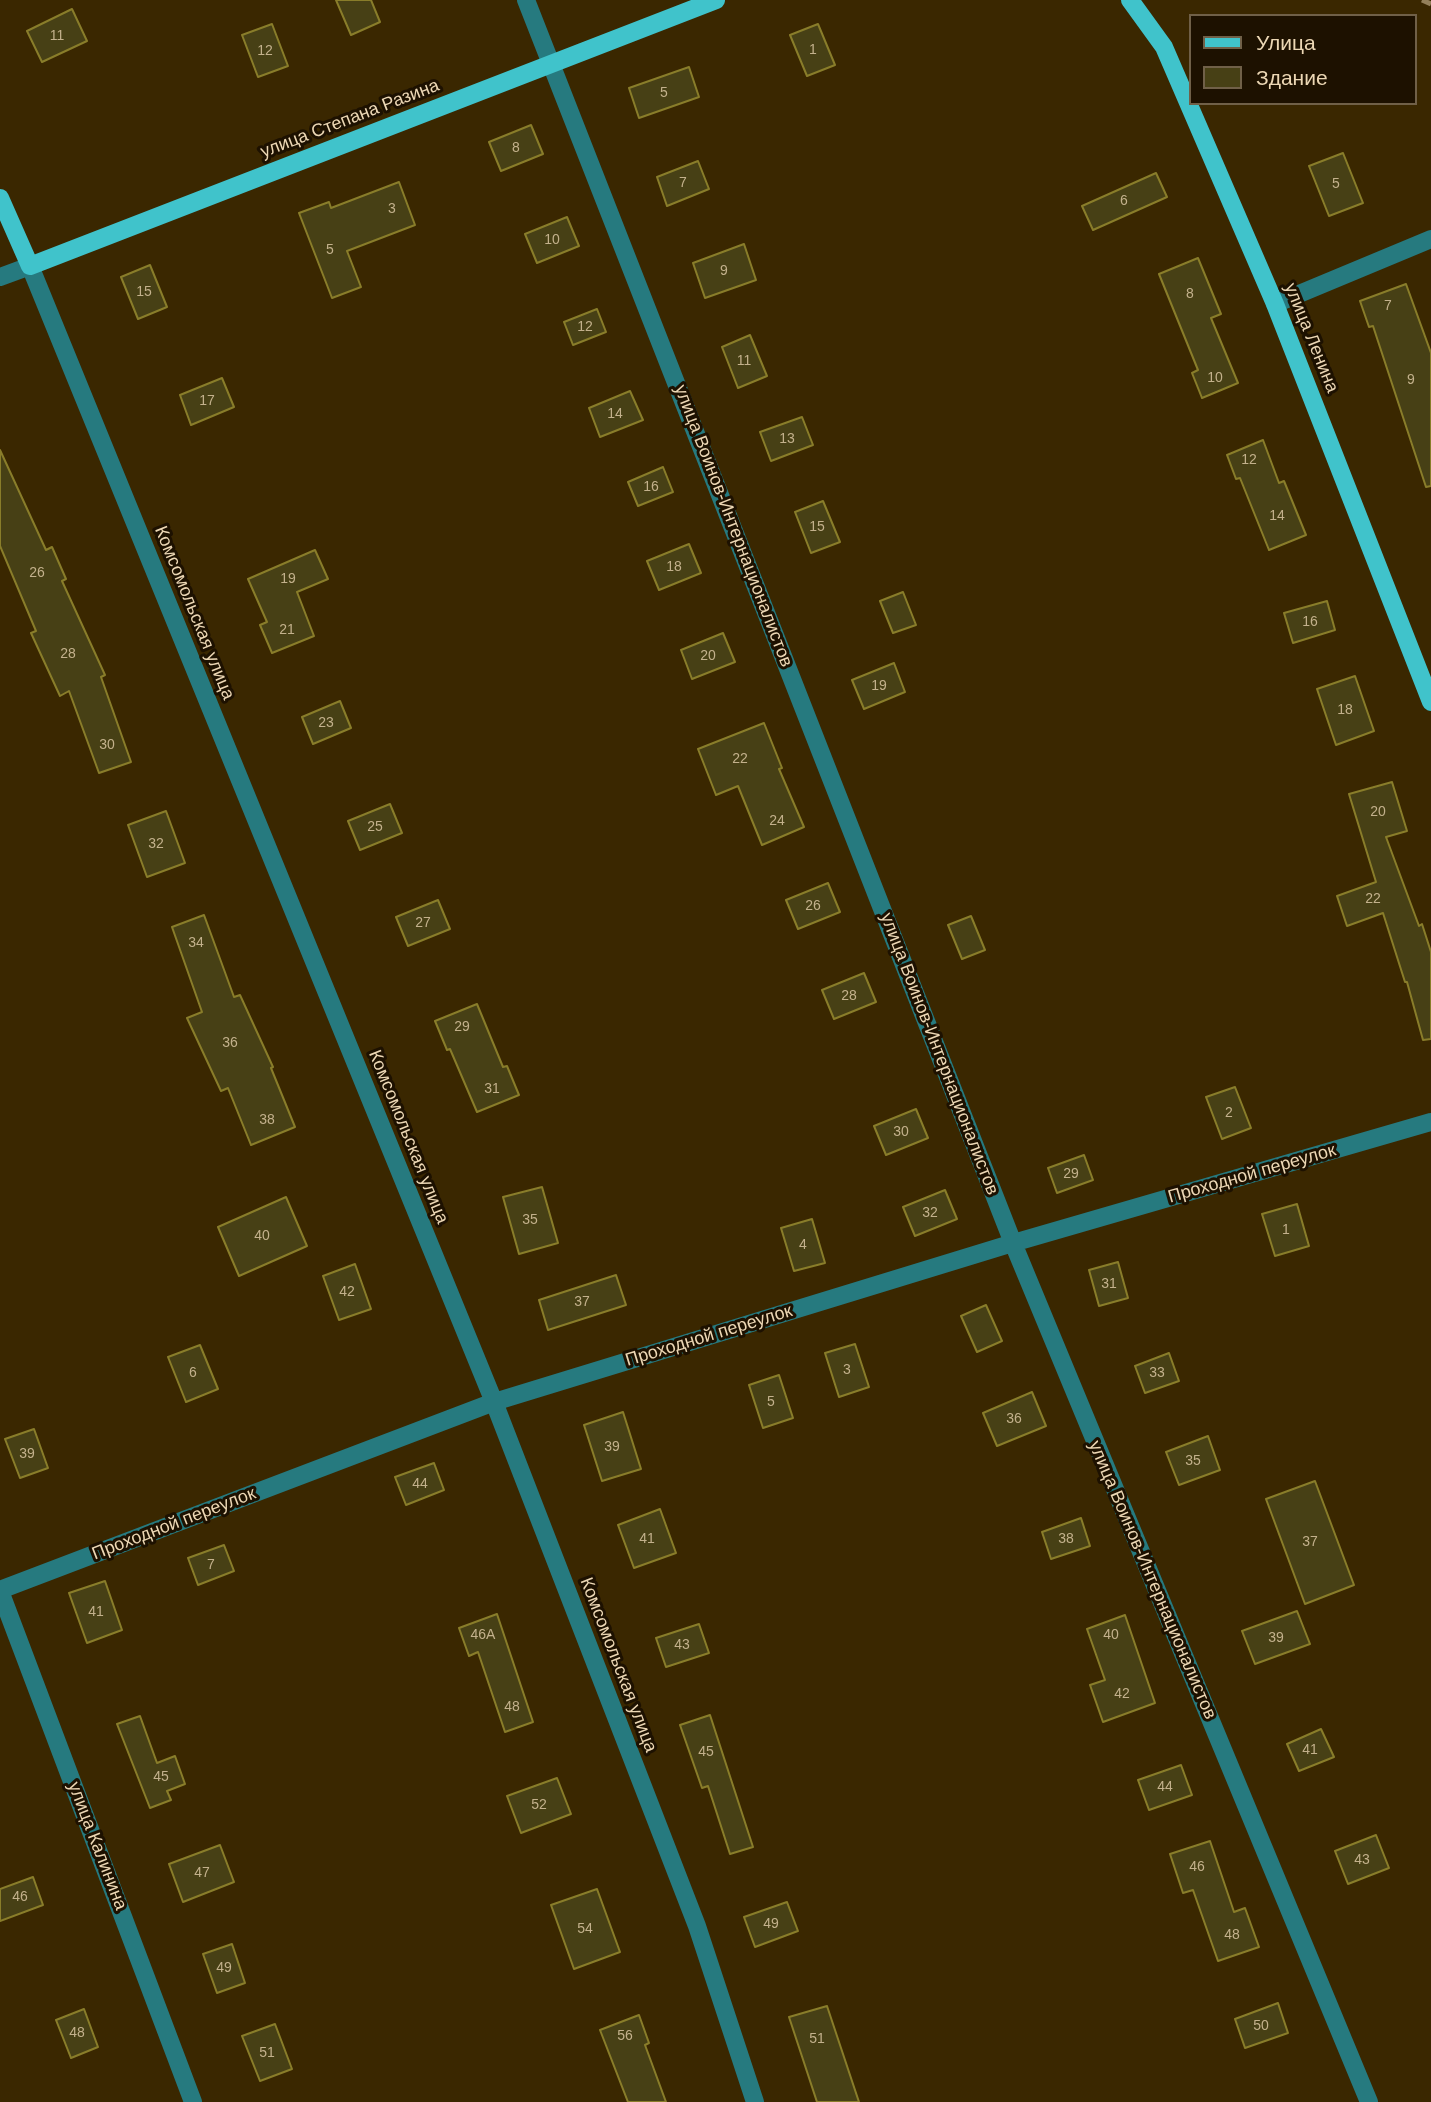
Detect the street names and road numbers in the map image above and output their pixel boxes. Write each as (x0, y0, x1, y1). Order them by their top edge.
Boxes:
street label: улица Степана Разина (258, 75, 442, 163)
street label: улица Ленина (1279, 280, 1343, 396)
street label: улица Воинов-Интернационалистов (669, 382, 797, 670)
street label: Комсомольская улица (149, 523, 239, 703)
street label: улица Воинов-Интернационалистов (875, 910, 1003, 1198)
street label: Комсомольская улица (363, 1047, 453, 1227)
street label: Проходной переулок (1166, 1140, 1338, 1208)
street label: Проходной переулок (623, 1300, 795, 1372)
street label: улица Воинов-Интернационалистов (1083, 1437, 1221, 1723)
street label: Проходной переулок (89, 1483, 259, 1565)
street label: Комсомольская улица (575, 1575, 661, 1755)
street label: улица Калинина (63, 1779, 131, 1913)

